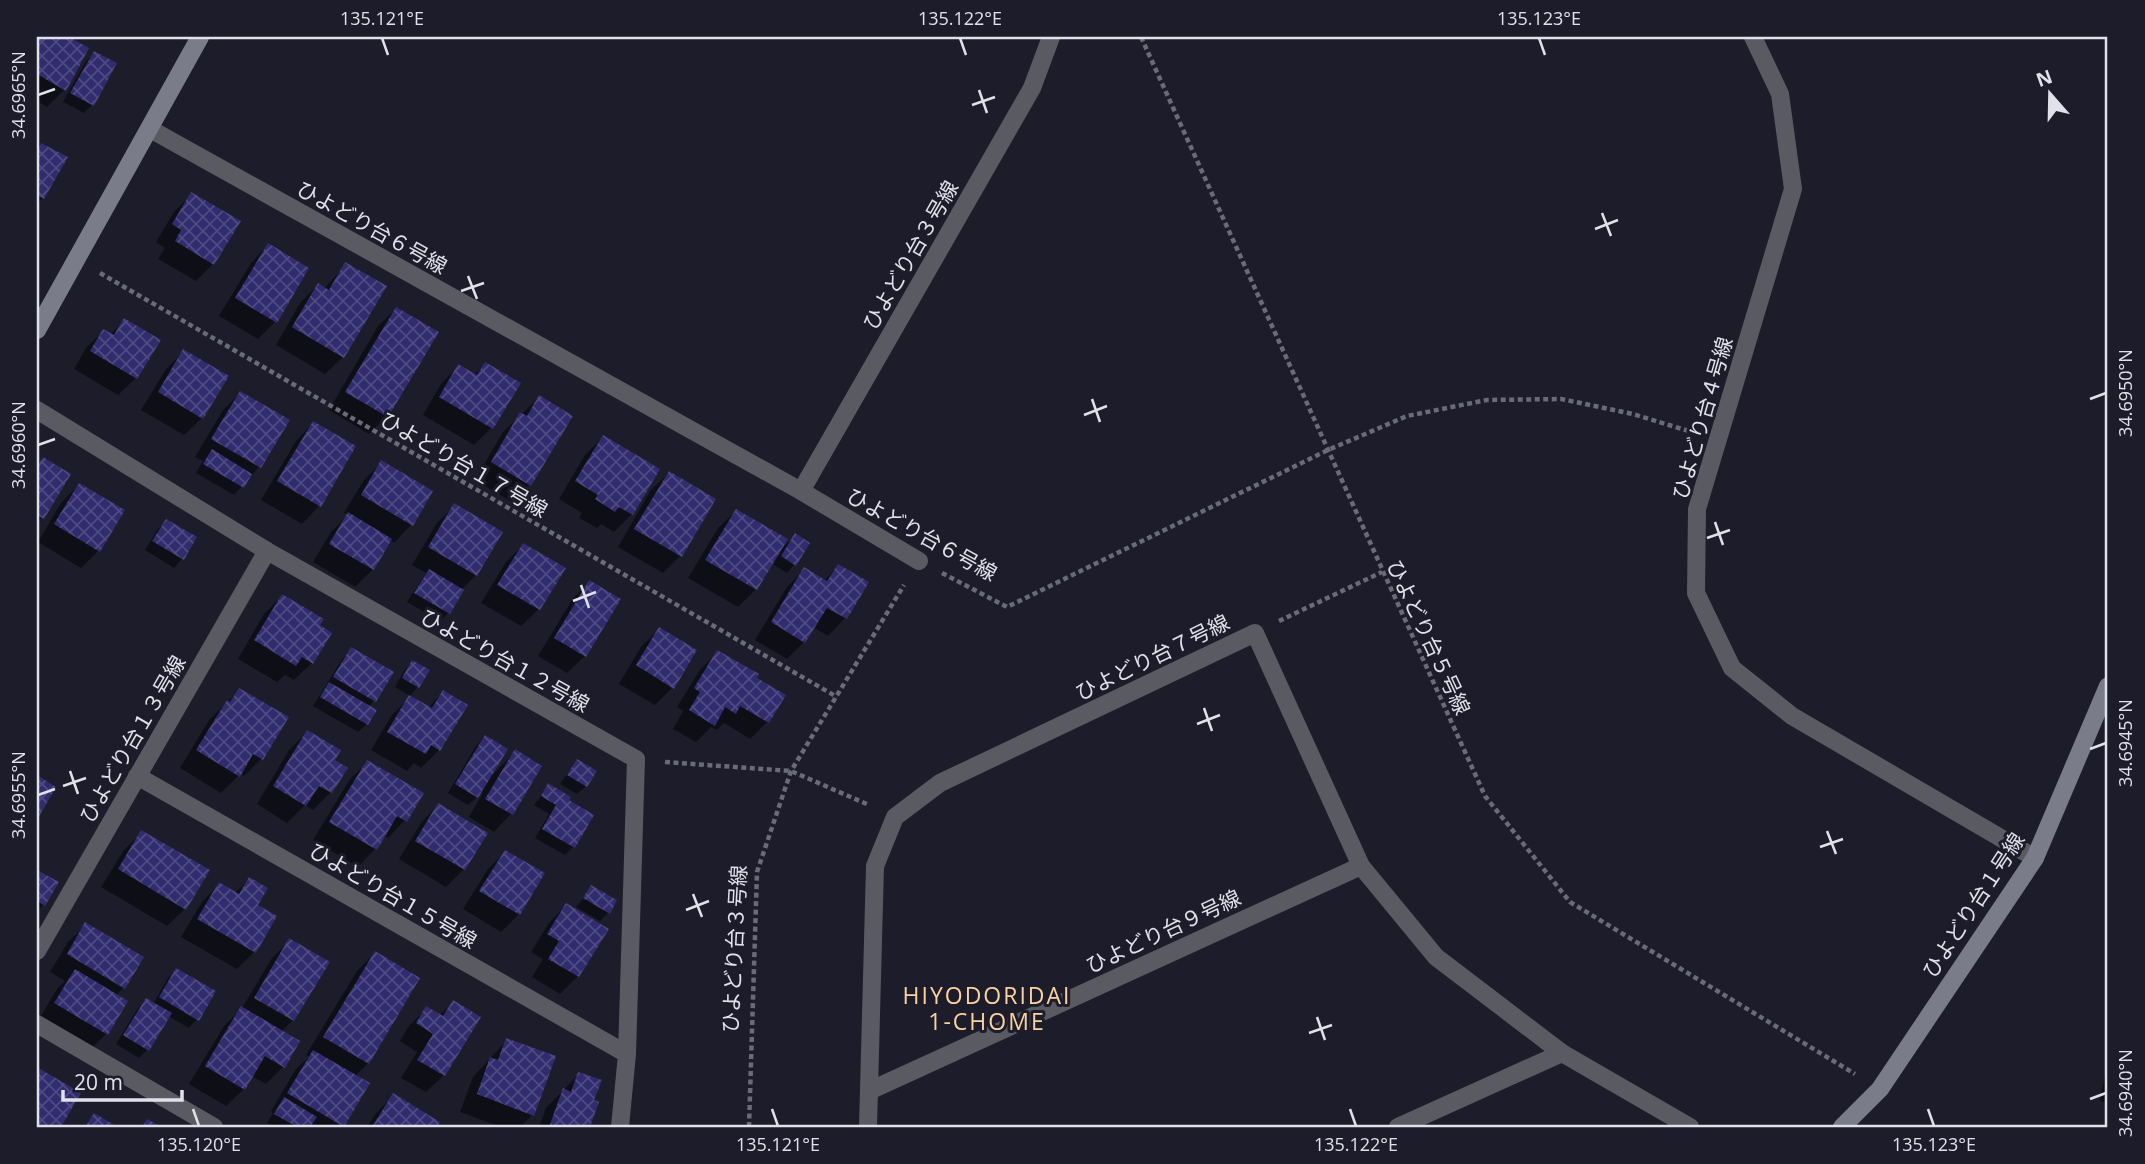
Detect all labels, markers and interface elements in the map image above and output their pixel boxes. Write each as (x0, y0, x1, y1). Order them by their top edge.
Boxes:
text: 135.121°E (340, 6, 424, 30)
text: 135.122°E (918, 6, 1002, 30)
text: 135.123°E (1497, 6, 1581, 30)
text: 34.6965°N (6, 51, 30, 139)
north arrow (2016, 60, 2086, 130)
text: N (2032, 63, 2056, 93)
street label: ひよどり台６号線 (292, 174, 452, 280)
street label: ひよどり台３号線 (856, 175, 964, 335)
street label: ひよどり台４号線 (1665, 333, 1739, 503)
text: 34.6950°N (2113, 349, 2137, 437)
text: 34.6960°N (6, 401, 30, 489)
street label: ひよどり台１７号線 (375, 405, 553, 523)
street label: ひよどり台６号線 (842, 481, 1002, 587)
street label: ひよどり台５号線 (1381, 555, 1477, 719)
street label: ひよどり台１２号線 (416, 602, 594, 718)
street label: ひよどり台７号線 (1070, 608, 1234, 706)
street label: ひよどり台１３号線 (73, 650, 191, 828)
text: 34.6945°N (2113, 699, 2137, 787)
text: 34.6955°N (6, 751, 30, 839)
street label: ひよどり台１号線 (1916, 827, 2030, 983)
street label: ひよどり台１５号線 (304, 836, 482, 954)
street label: ひよどり台３号線 (716, 864, 752, 1034)
street label: ひよどり台９号線 (1081, 883, 1245, 979)
district label: HIYODORIDAI 1-CHOME (903, 979, 1071, 1037)
text: 34.6940°N (2113, 1049, 2137, 1137)
scale bar (63, 1059, 182, 1103)
text: 20 m (74, 1068, 123, 1096)
text: 135.120°E (157, 1132, 241, 1156)
text: 135.121°E (736, 1132, 820, 1156)
text: 135.122°E (1314, 1132, 1398, 1156)
text: 135.123°E (1892, 1132, 1976, 1156)

